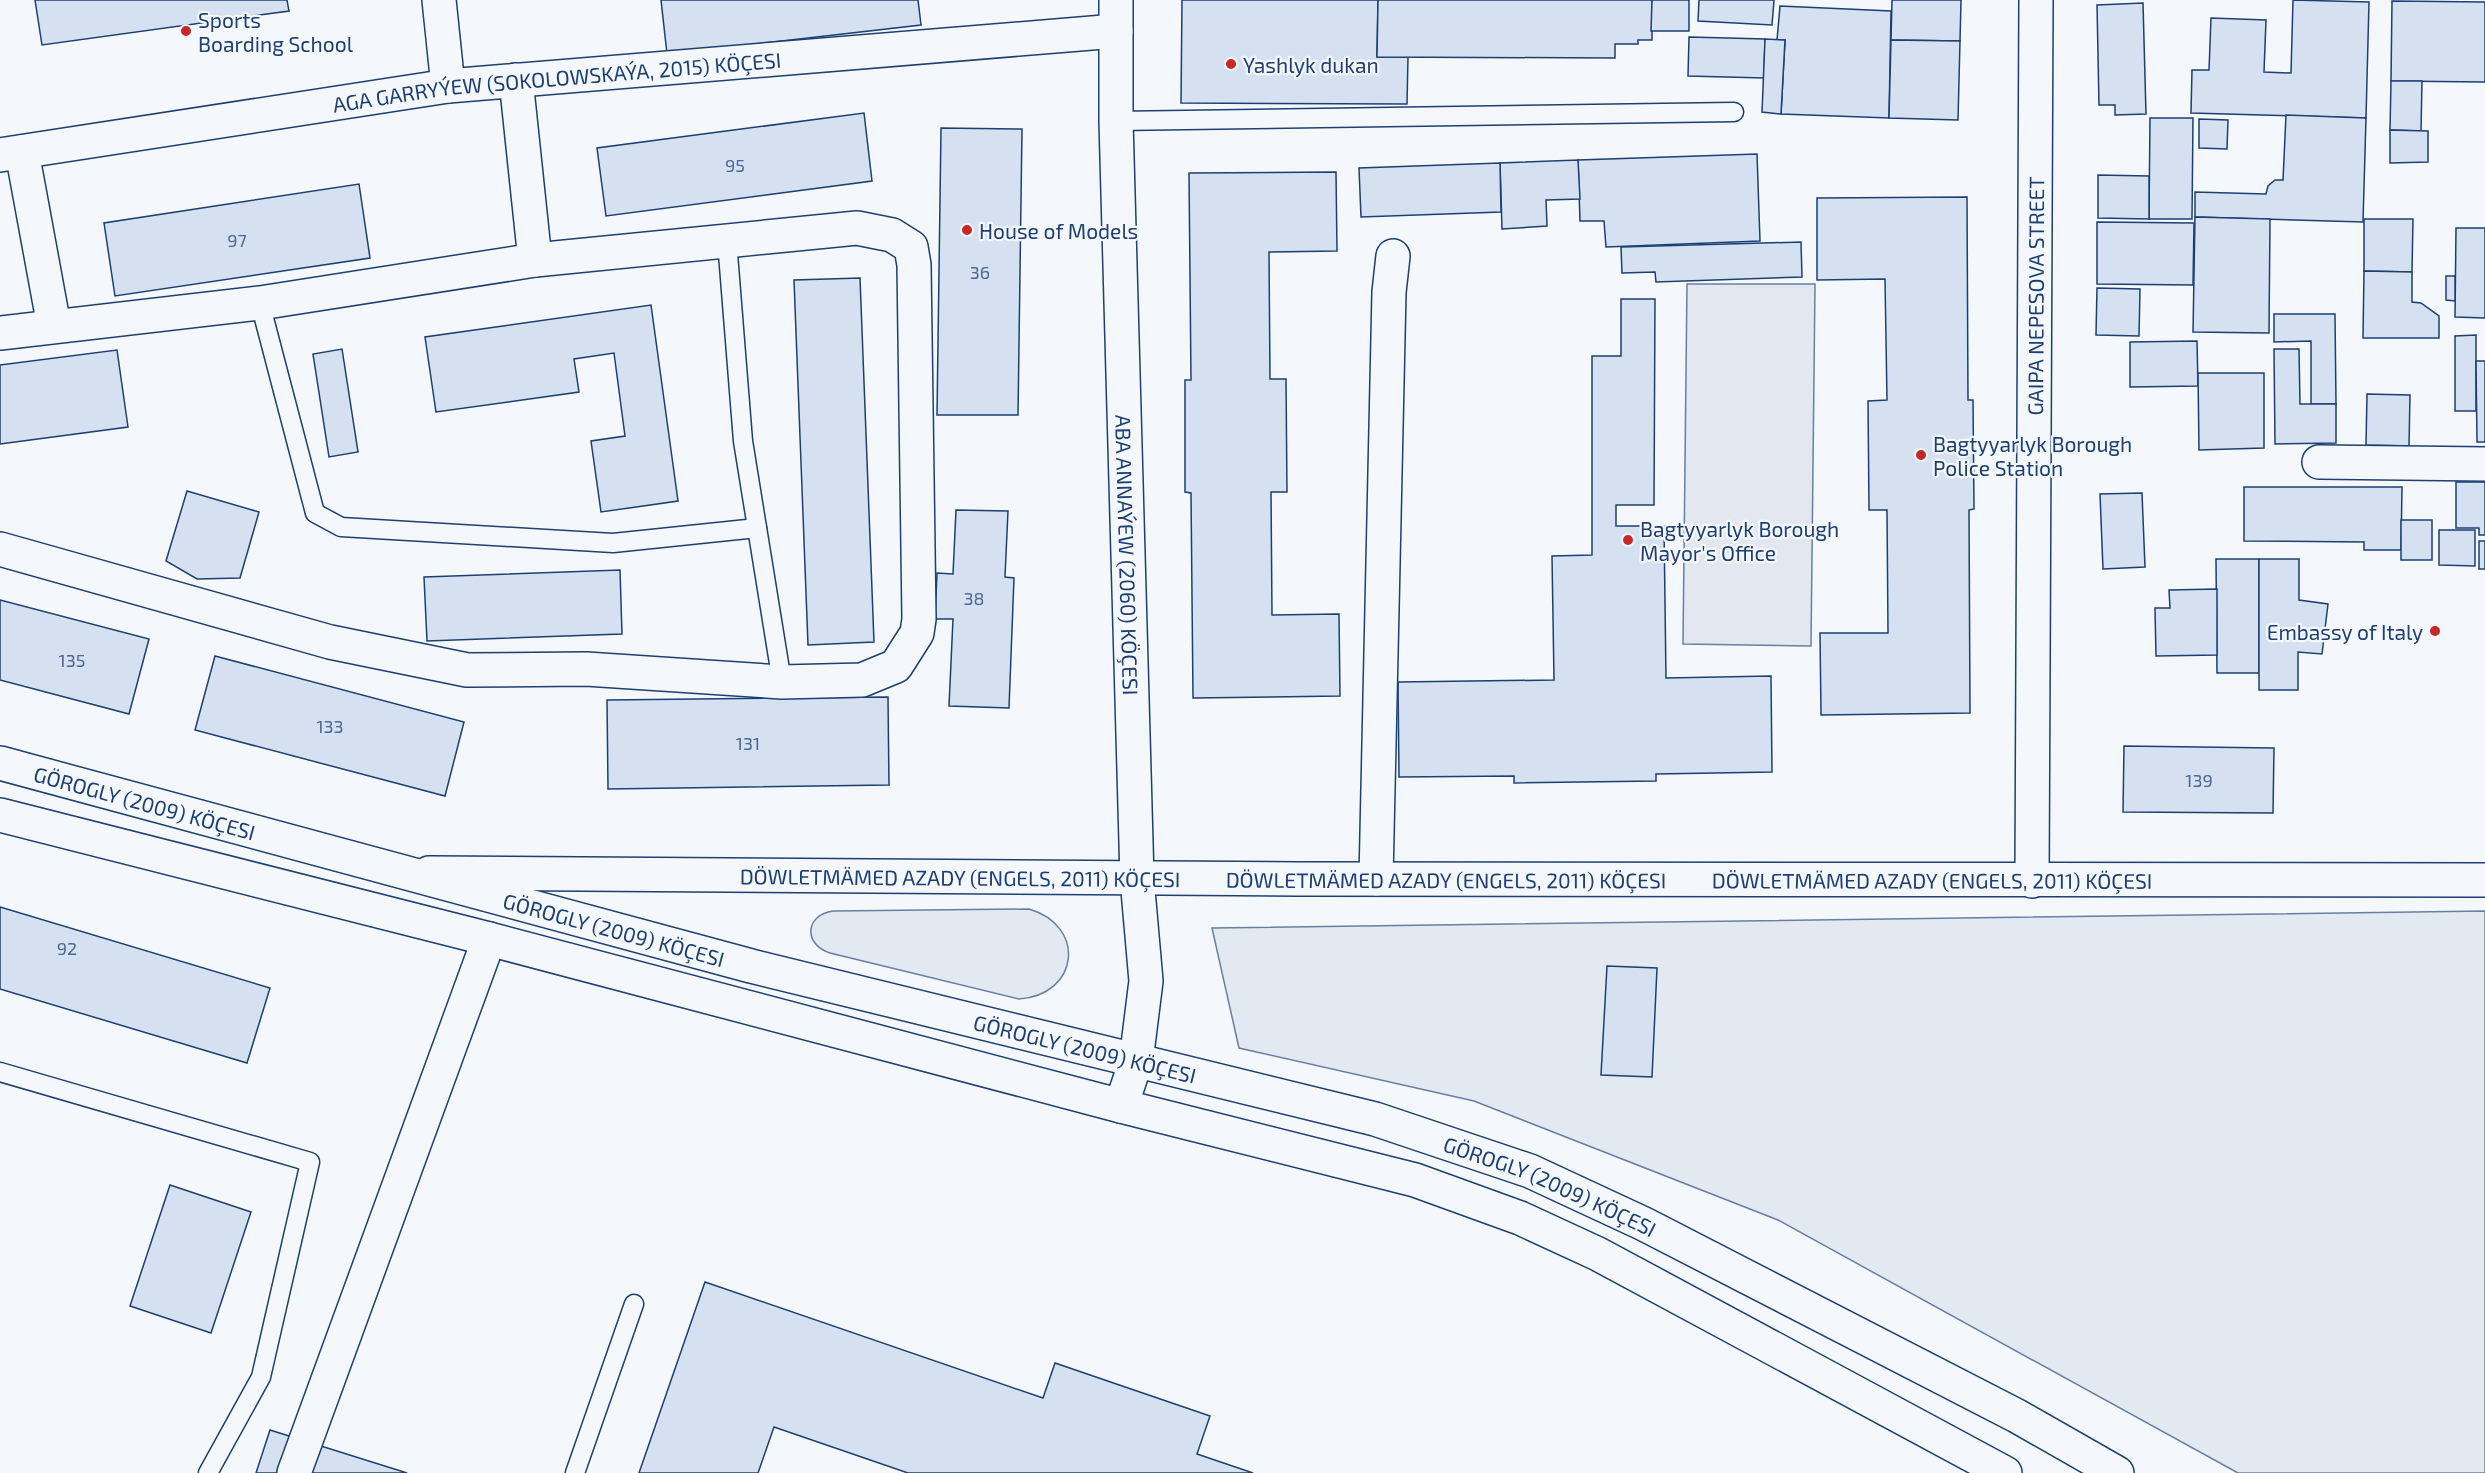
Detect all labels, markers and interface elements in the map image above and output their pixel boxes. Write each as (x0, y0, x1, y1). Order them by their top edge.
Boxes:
place label: Sports Boarding School (198, 7, 354, 56)
marker: Sports Boarding School (179, 24, 193, 38)
street label: AGA GARRYÝEW (SOKOLOWSKAÝA, 2015) KÖÇESI (331, 46, 782, 116)
place label: Yashlyk dukan (1243, 52, 1379, 77)
marker: Yashlyk dukan (1224, 57, 1238, 71)
house number: 95 (725, 154, 745, 176)
street label: GAIPA NEPESOVA STREET (2022, 176, 2048, 416)
place label: House of Models (979, 218, 1138, 243)
marker: House of Models (960, 223, 974, 237)
house number: 97 (227, 229, 247, 251)
house number: 36 (970, 261, 990, 283)
street label: ABA ANNAÝEW (2060) KÖÇESI (1112, 414, 1144, 696)
place label: Bagtyyarlyk Borough Police Station (1933, 431, 2132, 480)
marker: Bagtyyarlyk Borough Police Station (1914, 448, 1928, 462)
place label: Bagtyyarlyk Borough Mayor's Office (1640, 516, 1839, 565)
marker: Bagtyyarlyk Borough Mayor's Office (1621, 533, 1635, 547)
house number: 38 (964, 587, 984, 609)
place label: Embassy of Italy (2267, 619, 2423, 644)
marker: Embassy of Italy (2428, 624, 2442, 638)
house number: 135 (59, 649, 85, 671)
house number: 133 (316, 715, 344, 737)
house number: 131 (736, 732, 760, 754)
street label: GÖROGLY (2009) KÖÇESI (31, 760, 258, 844)
house number: 139 (2185, 769, 2213, 791)
street label: DÖWLETMÄMED AZADY (ENGELS, 2011) KÖÇESI (740, 863, 1180, 892)
street label: DÖWLETMÄMED AZADY (ENGELS, 2011) KÖÇESI (1226, 866, 1666, 894)
street label: DÖWLETMÄMED AZADY (ENGELS, 2011) KÖÇESI (1712, 867, 2152, 894)
street label: GÖROGLY (2009) KÖÇESI (500, 887, 727, 971)
house number: 92 (57, 937, 77, 959)
street label: GÖROGLY (2009) KÖÇESI (971, 1009, 1199, 1087)
street label: GÖROGLY (2009) KÖÇESI (1441, 1130, 1661, 1241)

